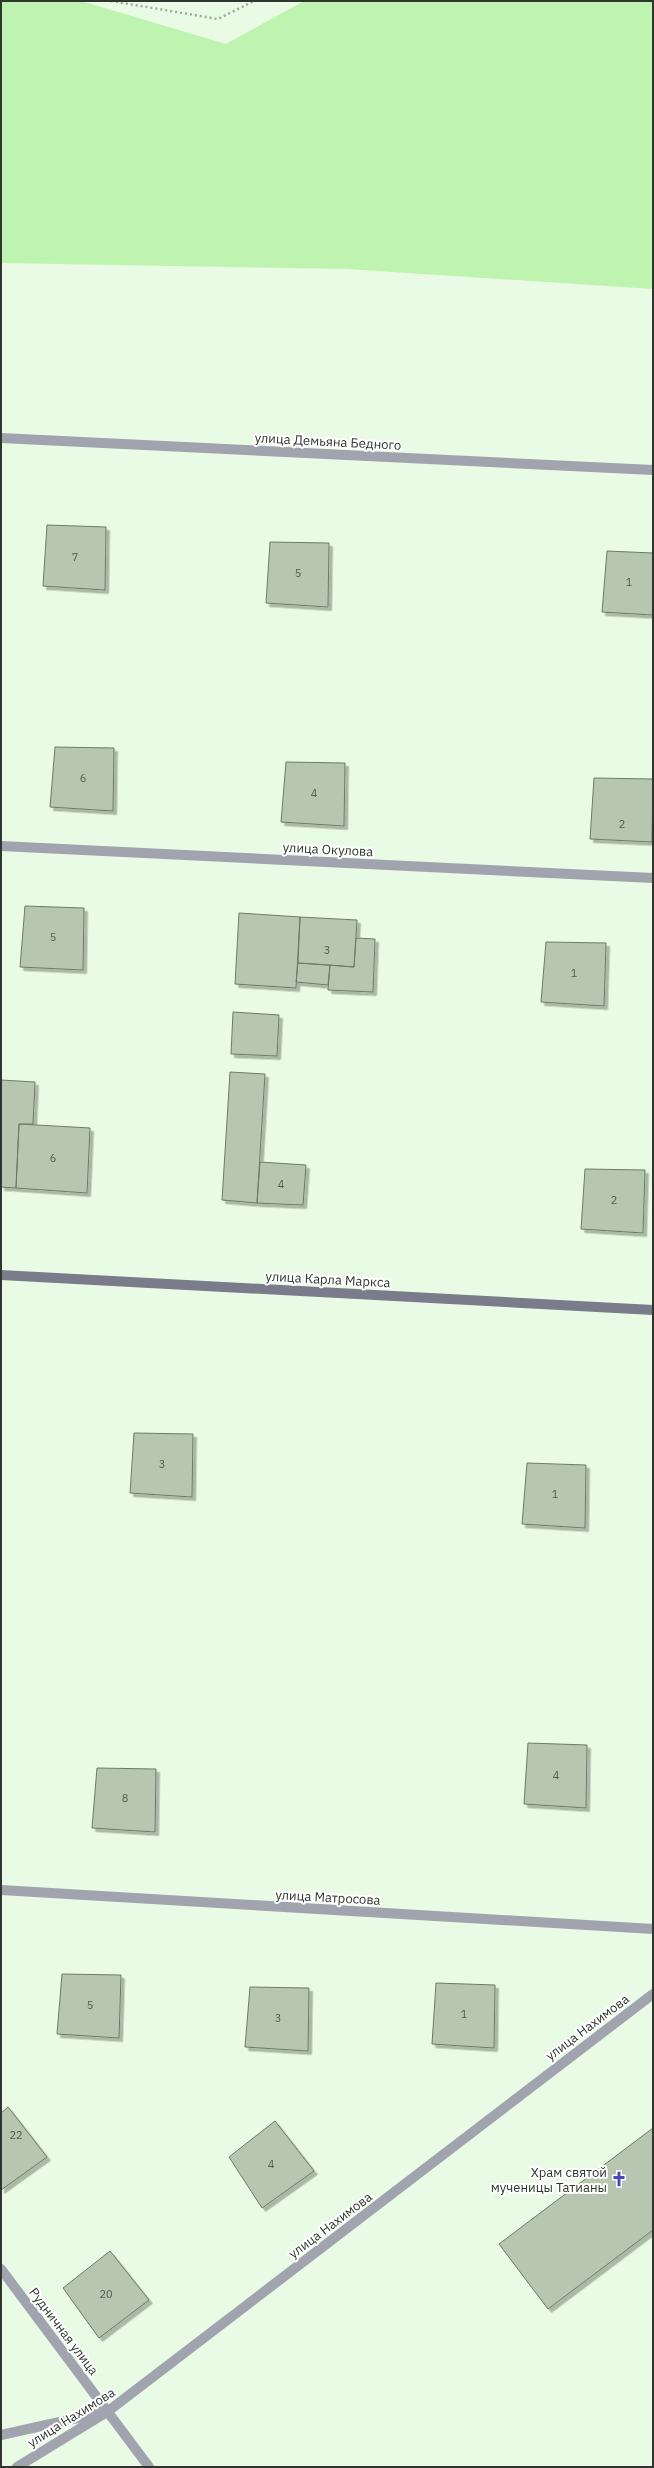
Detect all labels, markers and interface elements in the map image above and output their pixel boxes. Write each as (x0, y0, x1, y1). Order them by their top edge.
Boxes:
street label: улица Демьяна Бедного (254, 429, 402, 454)
house number: 7 (72, 550, 78, 564)
house number: 5 (295, 566, 301, 580)
house number: 1 (626, 575, 633, 589)
house number: 6 (80, 771, 86, 785)
house number: 4 (311, 786, 318, 800)
house number: 2 (619, 817, 625, 831)
street label: улица Окулова (282, 839, 374, 860)
house number: 5 (50, 930, 56, 944)
house number: 3 (324, 943, 330, 957)
house number: 1 (571, 966, 578, 980)
house number: 6 (50, 1151, 56, 1165)
house number: 4 (278, 1177, 285, 1191)
house number: 2 (611, 1193, 617, 1207)
street label: улица Карла Маркса (265, 1268, 391, 1291)
house number: 3 (159, 1457, 165, 1471)
house number: 1 (552, 1487, 559, 1501)
house number: 4 (553, 1768, 560, 1782)
house number: 8 (122, 1791, 128, 1805)
street label: улица Матросова (275, 1886, 381, 1909)
street label: улица Нахимова (542, 1990, 632, 2064)
house number: 5 (87, 1998, 93, 2012)
house number: 1 (461, 2007, 468, 2021)
house number: 3 (275, 2011, 281, 2025)
house number: 22 (9, 2128, 23, 2142)
house number: 4 (268, 2157, 275, 2171)
place label: Храм святой мученицы Татианы (491, 2164, 607, 2196)
church icon: Храм святой мученицы Татианы (610, 2170, 628, 2188)
street label: улица Нахимова (285, 2188, 375, 2262)
street label: Рудничная улица (25, 2284, 102, 2378)
house number: 20 (99, 2287, 113, 2301)
street label: улица Нахимова (24, 2384, 118, 2451)

